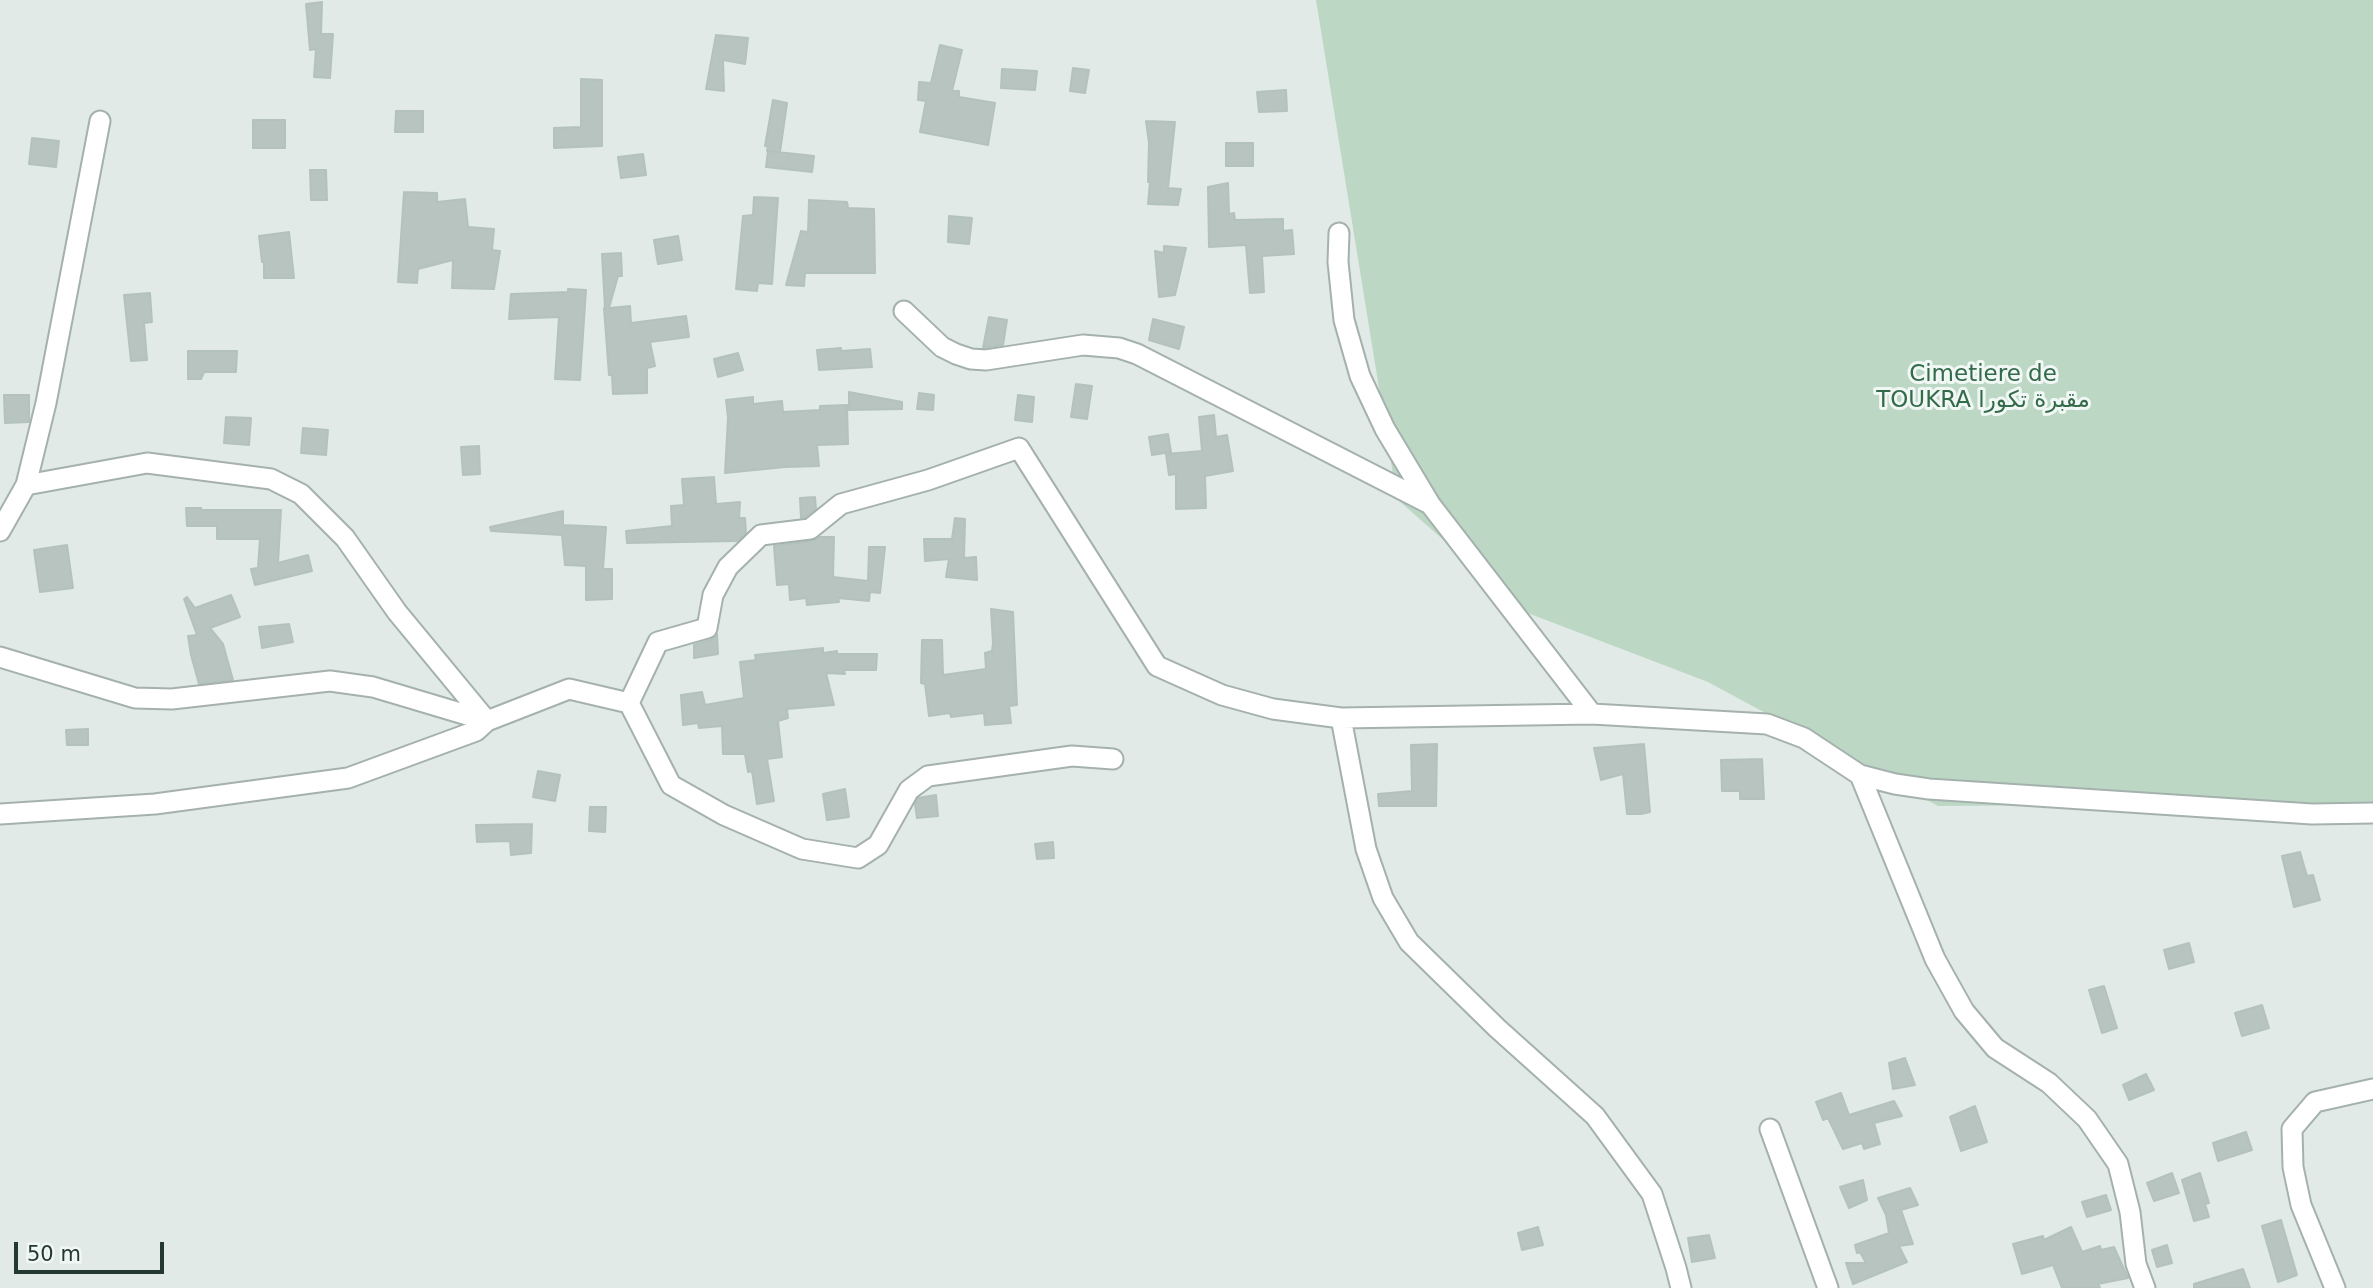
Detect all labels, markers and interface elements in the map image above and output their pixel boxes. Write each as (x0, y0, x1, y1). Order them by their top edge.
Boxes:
park label: Cimetiere de TOUKRA مقبرة تكورا (1876, 361, 2090, 415)
scale bar (18, 1228, 168, 1272)
text: 50 m (27, 1242, 81, 1266)

